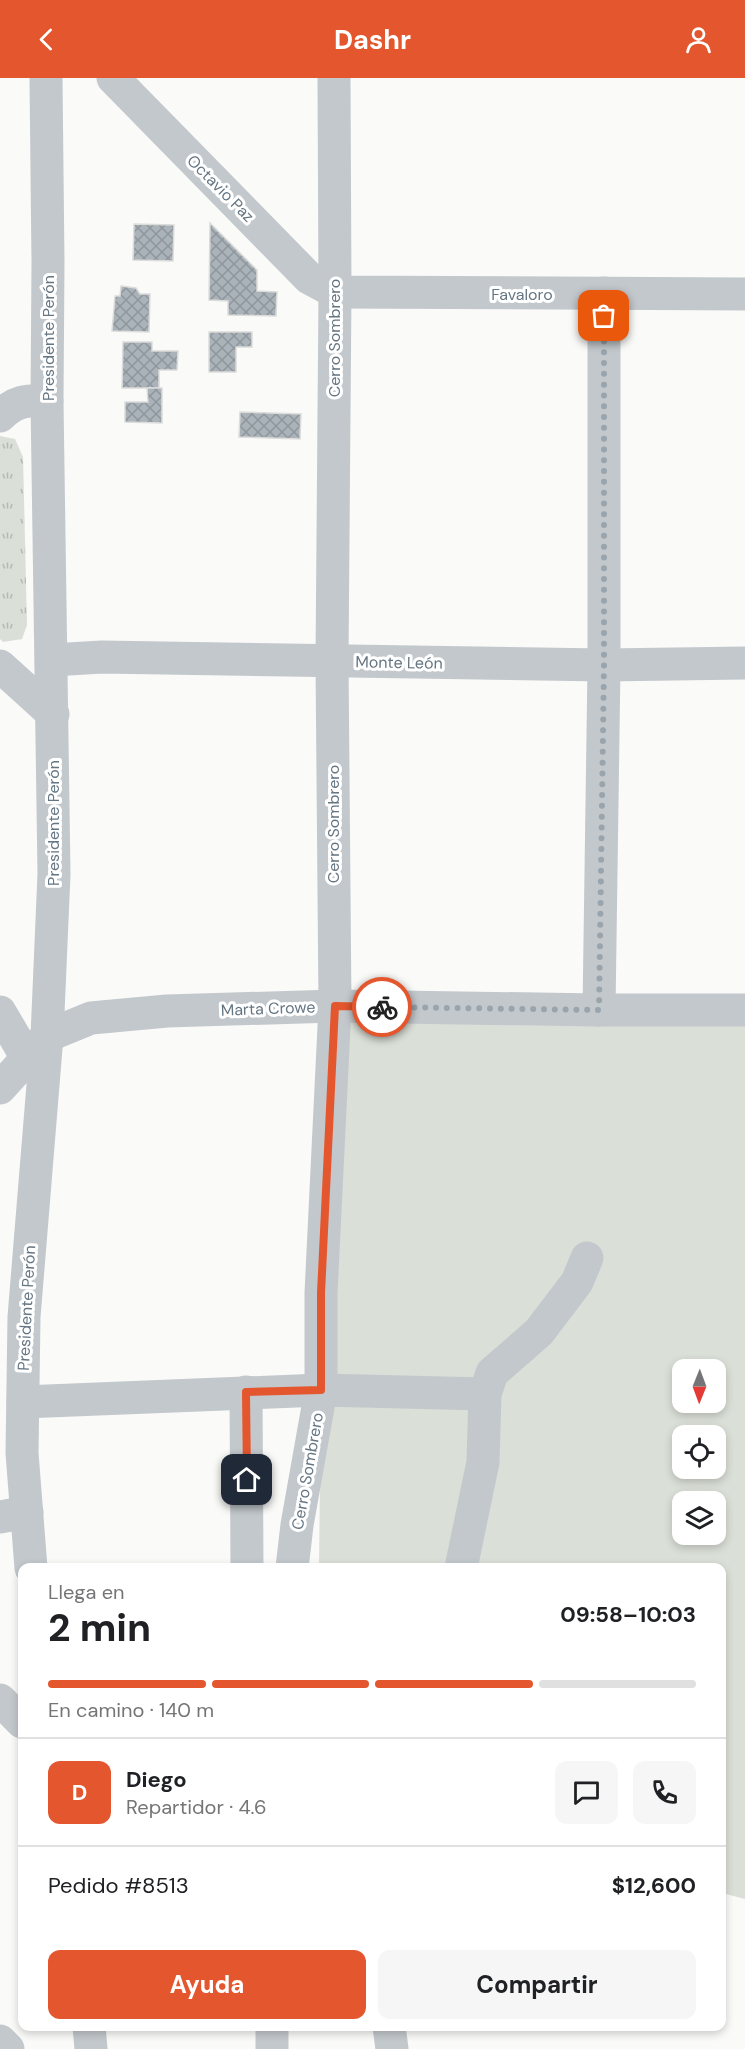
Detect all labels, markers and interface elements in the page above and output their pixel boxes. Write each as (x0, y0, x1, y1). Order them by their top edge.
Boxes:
text: Dashr (334, 22, 411, 57)
icon: back (30, 23, 63, 56)
icon: person (682, 23, 715, 56)
street label: Octavio Paz (182, 150, 259, 227)
street label: Presidente Perón (38, 275, 59, 401)
street label: Cerro Sombrero (324, 279, 345, 397)
street label: Favaloro (491, 284, 553, 305)
pin (578, 290, 629, 341)
icon: bag (587, 299, 620, 332)
street label: Monte León (355, 651, 443, 674)
street label: Presidente Perón (43, 760, 64, 886)
street label: Cerro Sombrero (323, 765, 344, 883)
courier (352, 977, 412, 1037)
icon: bike (366, 991, 399, 1024)
street label: Marta Crowe (220, 996, 316, 1021)
street label: Presidente Perón (13, 1245, 40, 1371)
north arrow (672, 1359, 726, 1413)
map controls (672, 1359, 726, 1545)
street label: Cerro Sombrero (287, 1411, 328, 1531)
button: locate (672, 1425, 726, 1479)
pin (221, 1454, 272, 1505)
icon: home (230, 1463, 263, 1496)
button: layers (672, 1491, 726, 1545)
text: Llega en (48, 1579, 125, 1605)
text: 09:58–10:03 (560, 1600, 696, 1629)
text: 2 min (48, 1602, 151, 1653)
text: En camino · 140 m (48, 1697, 214, 1723)
button: chat (555, 1761, 618, 1824)
button: phone (633, 1761, 696, 1824)
text: Diego (126, 1765, 187, 1794)
text: D (72, 1778, 87, 1807)
text: Repartidor · 4.6 (126, 1794, 267, 1820)
text: Pedido #8513 (48, 1871, 189, 1900)
text: $12,600 (612, 1871, 696, 1900)
button: Ayuda (48, 1950, 366, 2019)
button: Compartir (378, 1950, 696, 2019)

